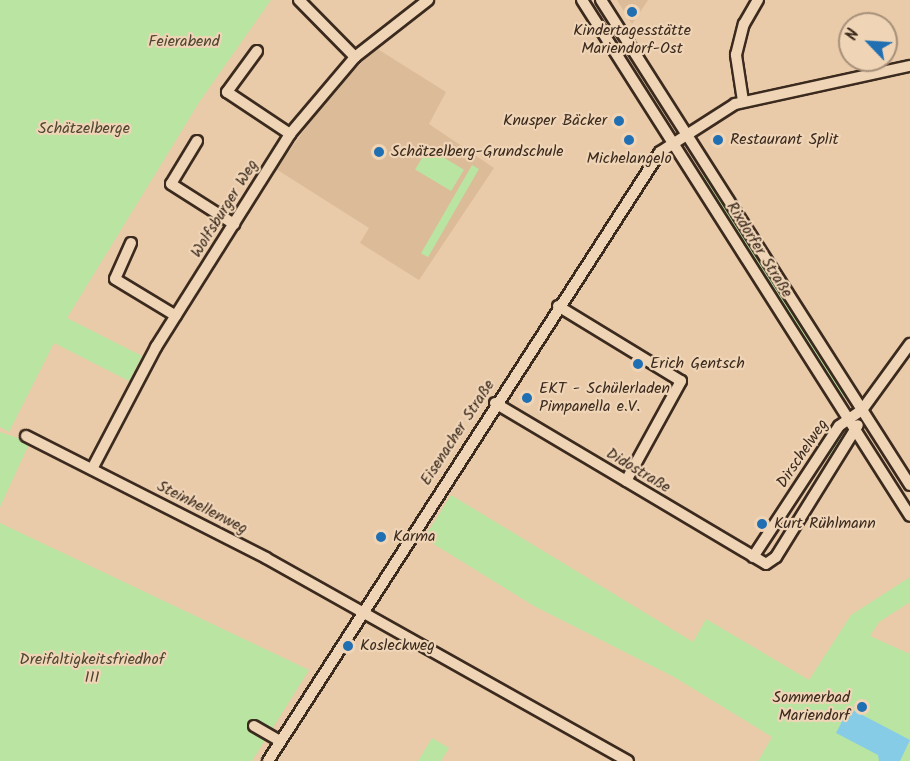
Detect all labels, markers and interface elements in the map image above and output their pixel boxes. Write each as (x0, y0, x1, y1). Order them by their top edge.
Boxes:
marker: Kindertagesstätte Mariendorf-Ost (625, 5, 639, 19)
north arrow (838, 12, 898, 72)
place label: Kindertagesstätte Mariendorf-Ost (573, 21, 691, 59)
text: N (840, 25, 867, 45)
park label: Feierabend (148, 32, 220, 52)
place label: Knusper Bäcker (503, 111, 607, 131)
marker: Knusper Bäcker (612, 114, 626, 128)
park label: Schätzelberge (38, 119, 130, 139)
place label: Restaurant Split (730, 130, 839, 150)
marker: Michelangelo (622, 133, 636, 147)
marker: Restaurant Split (711, 133, 725, 147)
place label: Schätzelberg-Grundschule (391, 142, 564, 162)
marker: Schätzelberg-Grundschule (372, 145, 386, 159)
place label: Michelangelo (586, 149, 672, 169)
street label: Wolfsburger Weg (187, 157, 263, 261)
street label: Rixdorfer Straße (722, 198, 796, 302)
place label: Erich Gentsch (650, 354, 745, 374)
marker: Erich Gentsch (631, 357, 645, 371)
street label: Eisenacher Straße (417, 377, 499, 489)
place label: EKT - Schülerladen Pimpanella e.V. (539, 379, 670, 417)
marker: EKT - Schülerladen Pimpanella e.V. (520, 391, 534, 405)
street label: Dirschelweg (773, 416, 833, 492)
street label: Didostraße (602, 444, 674, 498)
street label: Steinhellenweg (153, 477, 251, 539)
place label: Kurt Rühlmann (774, 514, 876, 534)
marker: Kurt Rühlmann (755, 517, 769, 531)
place label: Karma (393, 527, 435, 547)
marker: Karma (374, 530, 388, 544)
place label: Kosleckweg (360, 636, 435, 656)
marker: Kosleckweg (341, 639, 355, 653)
park label: Dreifaltigkeitsfriedhof III (19, 650, 165, 688)
place label: Sommerbad Mariendorf (772, 688, 850, 726)
marker: Sommerbad Mariendorf (855, 700, 869, 714)

